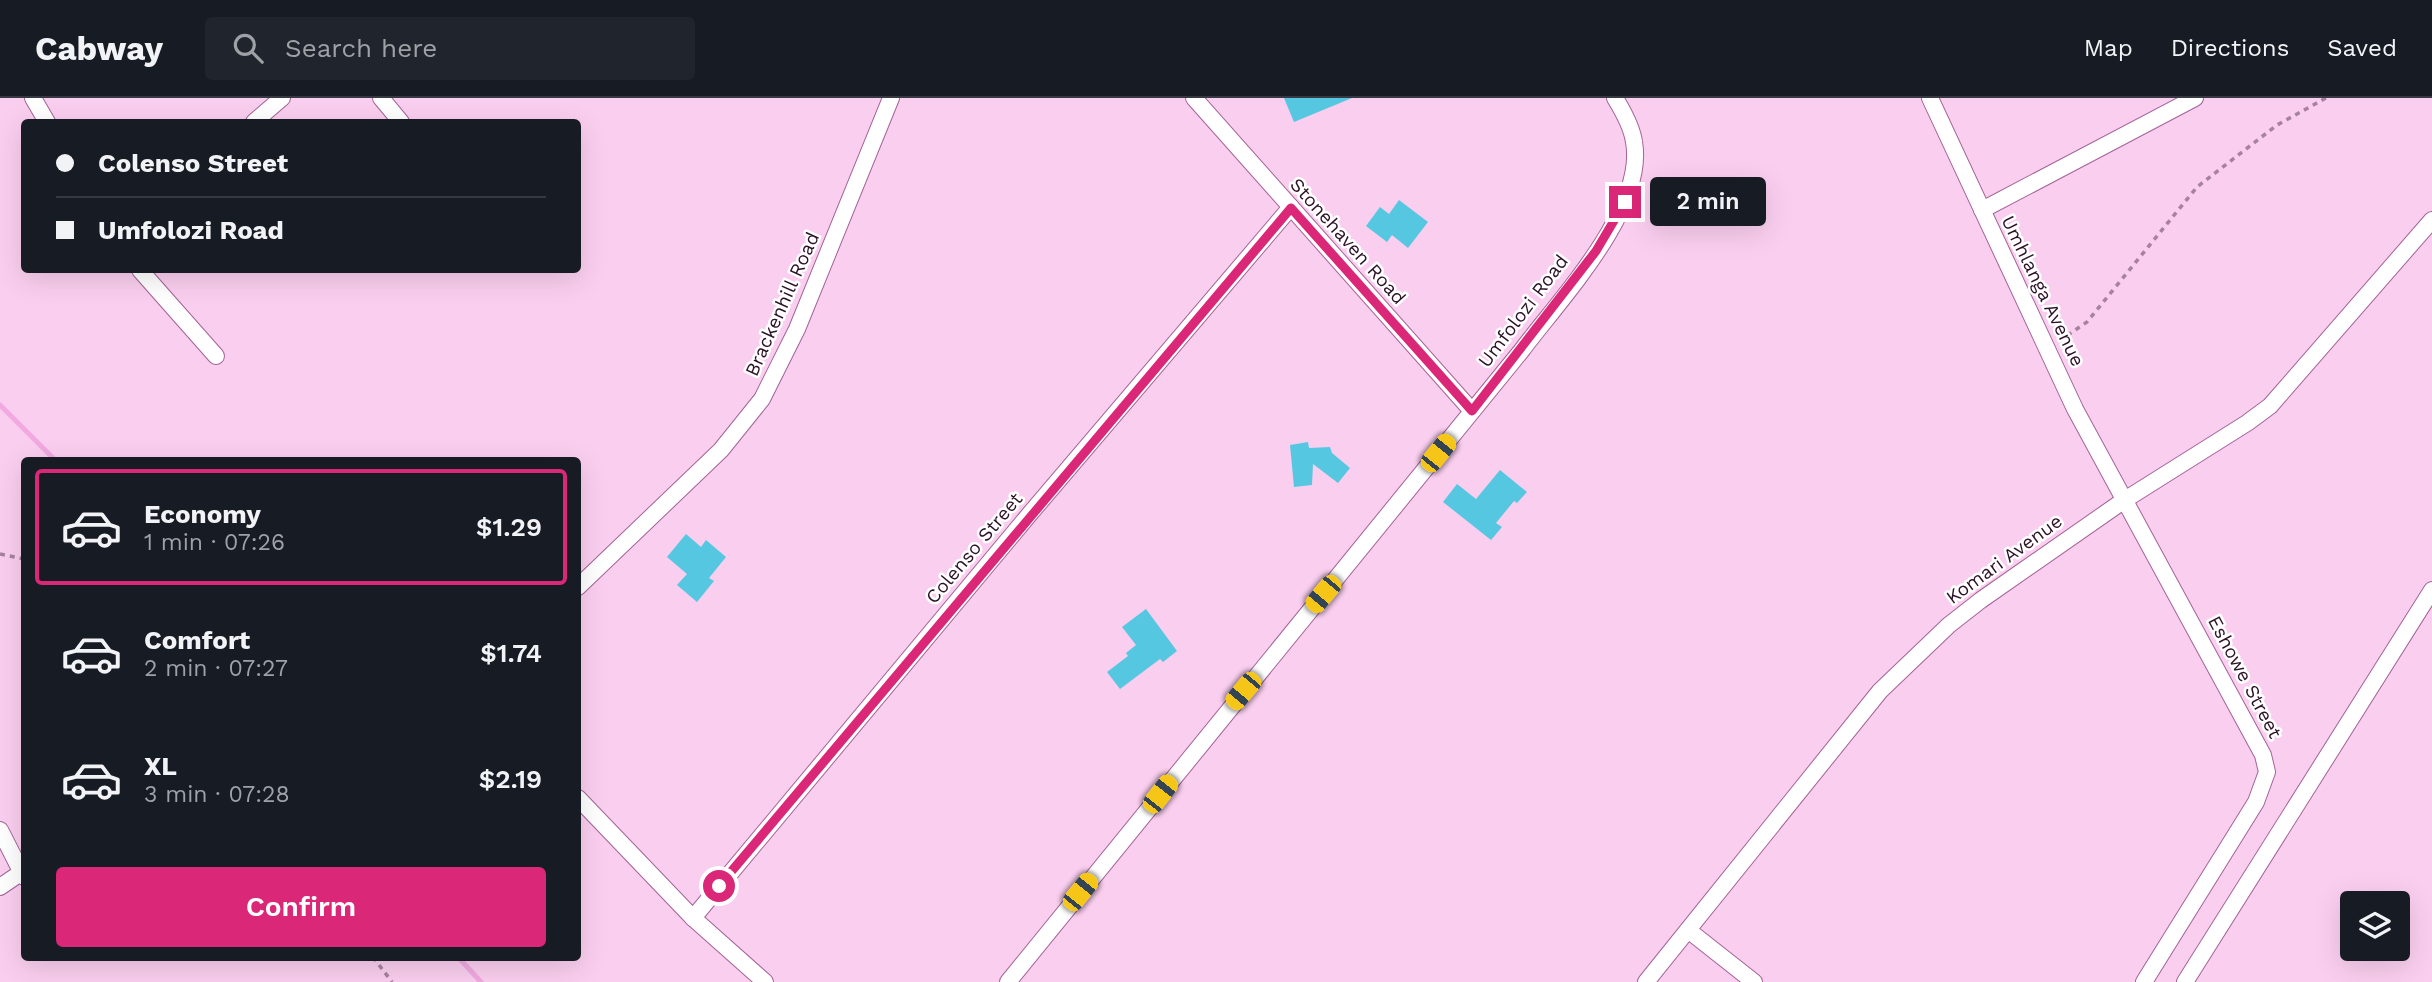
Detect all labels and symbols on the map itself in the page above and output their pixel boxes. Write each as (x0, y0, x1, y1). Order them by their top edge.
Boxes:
street label: Stonehaven Road (1285, 173, 1411, 309)
callout: 2 min (1650, 178, 1765, 226)
route end (1609, 186, 1641, 218)
street label: Umhlanga Avenue (1997, 212, 2089, 370)
street label: Brackenhill Road (740, 228, 824, 380)
street label: Umfolozi Road (1473, 250, 1573, 372)
car (1417, 430, 1460, 476)
street label: Colenso Street (921, 488, 1027, 608)
street label: Komari Avenue (1942, 509, 2066, 609)
car (1302, 571, 1345, 617)
street label: Eshowe Street (2203, 612, 2287, 742)
car (1222, 668, 1265, 714)
car (1139, 771, 1182, 817)
car (1059, 869, 1102, 915)
route start (703, 870, 735, 902)

